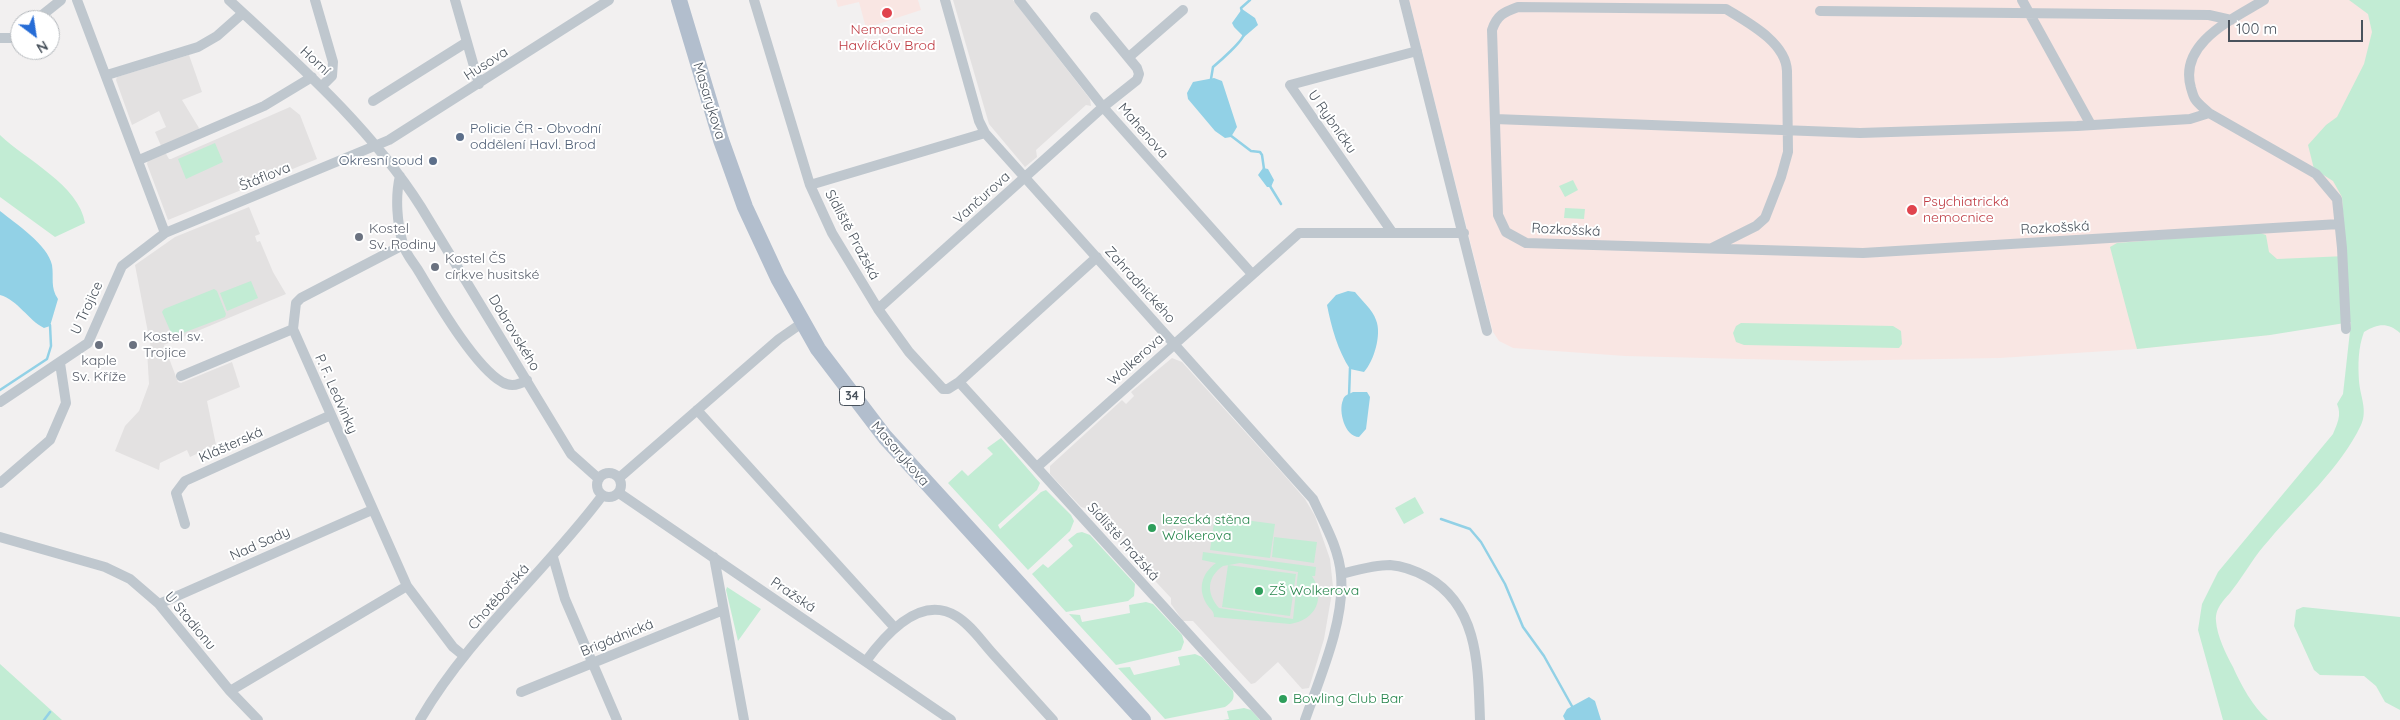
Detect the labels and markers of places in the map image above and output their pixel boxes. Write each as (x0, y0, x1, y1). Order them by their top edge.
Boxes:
marker: Nemocnice Havlíčkův Brod (880, 6, 894, 20)
place label: Nemocnice Havlíčkův Brod (838, 22, 936, 54)
place label: Policie ČR - Obvodní oddělení Havl. Brod (470, 121, 601, 154)
marker: Policie ČR - Obvodní oddělení Havl. Brod (454, 131, 466, 143)
place label: Okresní soud (339, 153, 423, 169)
marker: Okresní soud (427, 155, 439, 167)
place label: Psychiatrická nemocnice (1923, 194, 2009, 226)
marker: Psychiatrická nemocnice (1905, 203, 1919, 217)
place label: Kostel Sv. Rodiny (369, 221, 436, 253)
marker: Kostel Sv. Rodiny (353, 231, 365, 243)
place label: Kostel ČS církve husitské (445, 251, 539, 284)
marker: Kostel ČS církve husitské (429, 261, 441, 273)
place label: Kostel sv. Trojice (143, 329, 203, 362)
marker: kaple Sv. Kříže (93, 339, 105, 351)
marker: Kostel sv. Trojice (127, 339, 139, 351)
place label: kaple Sv. Kříže (72, 353, 126, 386)
place label: lezecká stěna Wolkerova (1162, 512, 1250, 544)
marker: lezecká stěna Wolkerova (1146, 522, 1158, 534)
place label: ZŠ Wolkerova (1269, 583, 1359, 599)
marker: ZŠ Wolkerova (1253, 585, 1265, 597)
place label: Bowling Club Bar (1293, 691, 1404, 707)
marker: Bowling Club Bar (1277, 693, 1289, 705)

